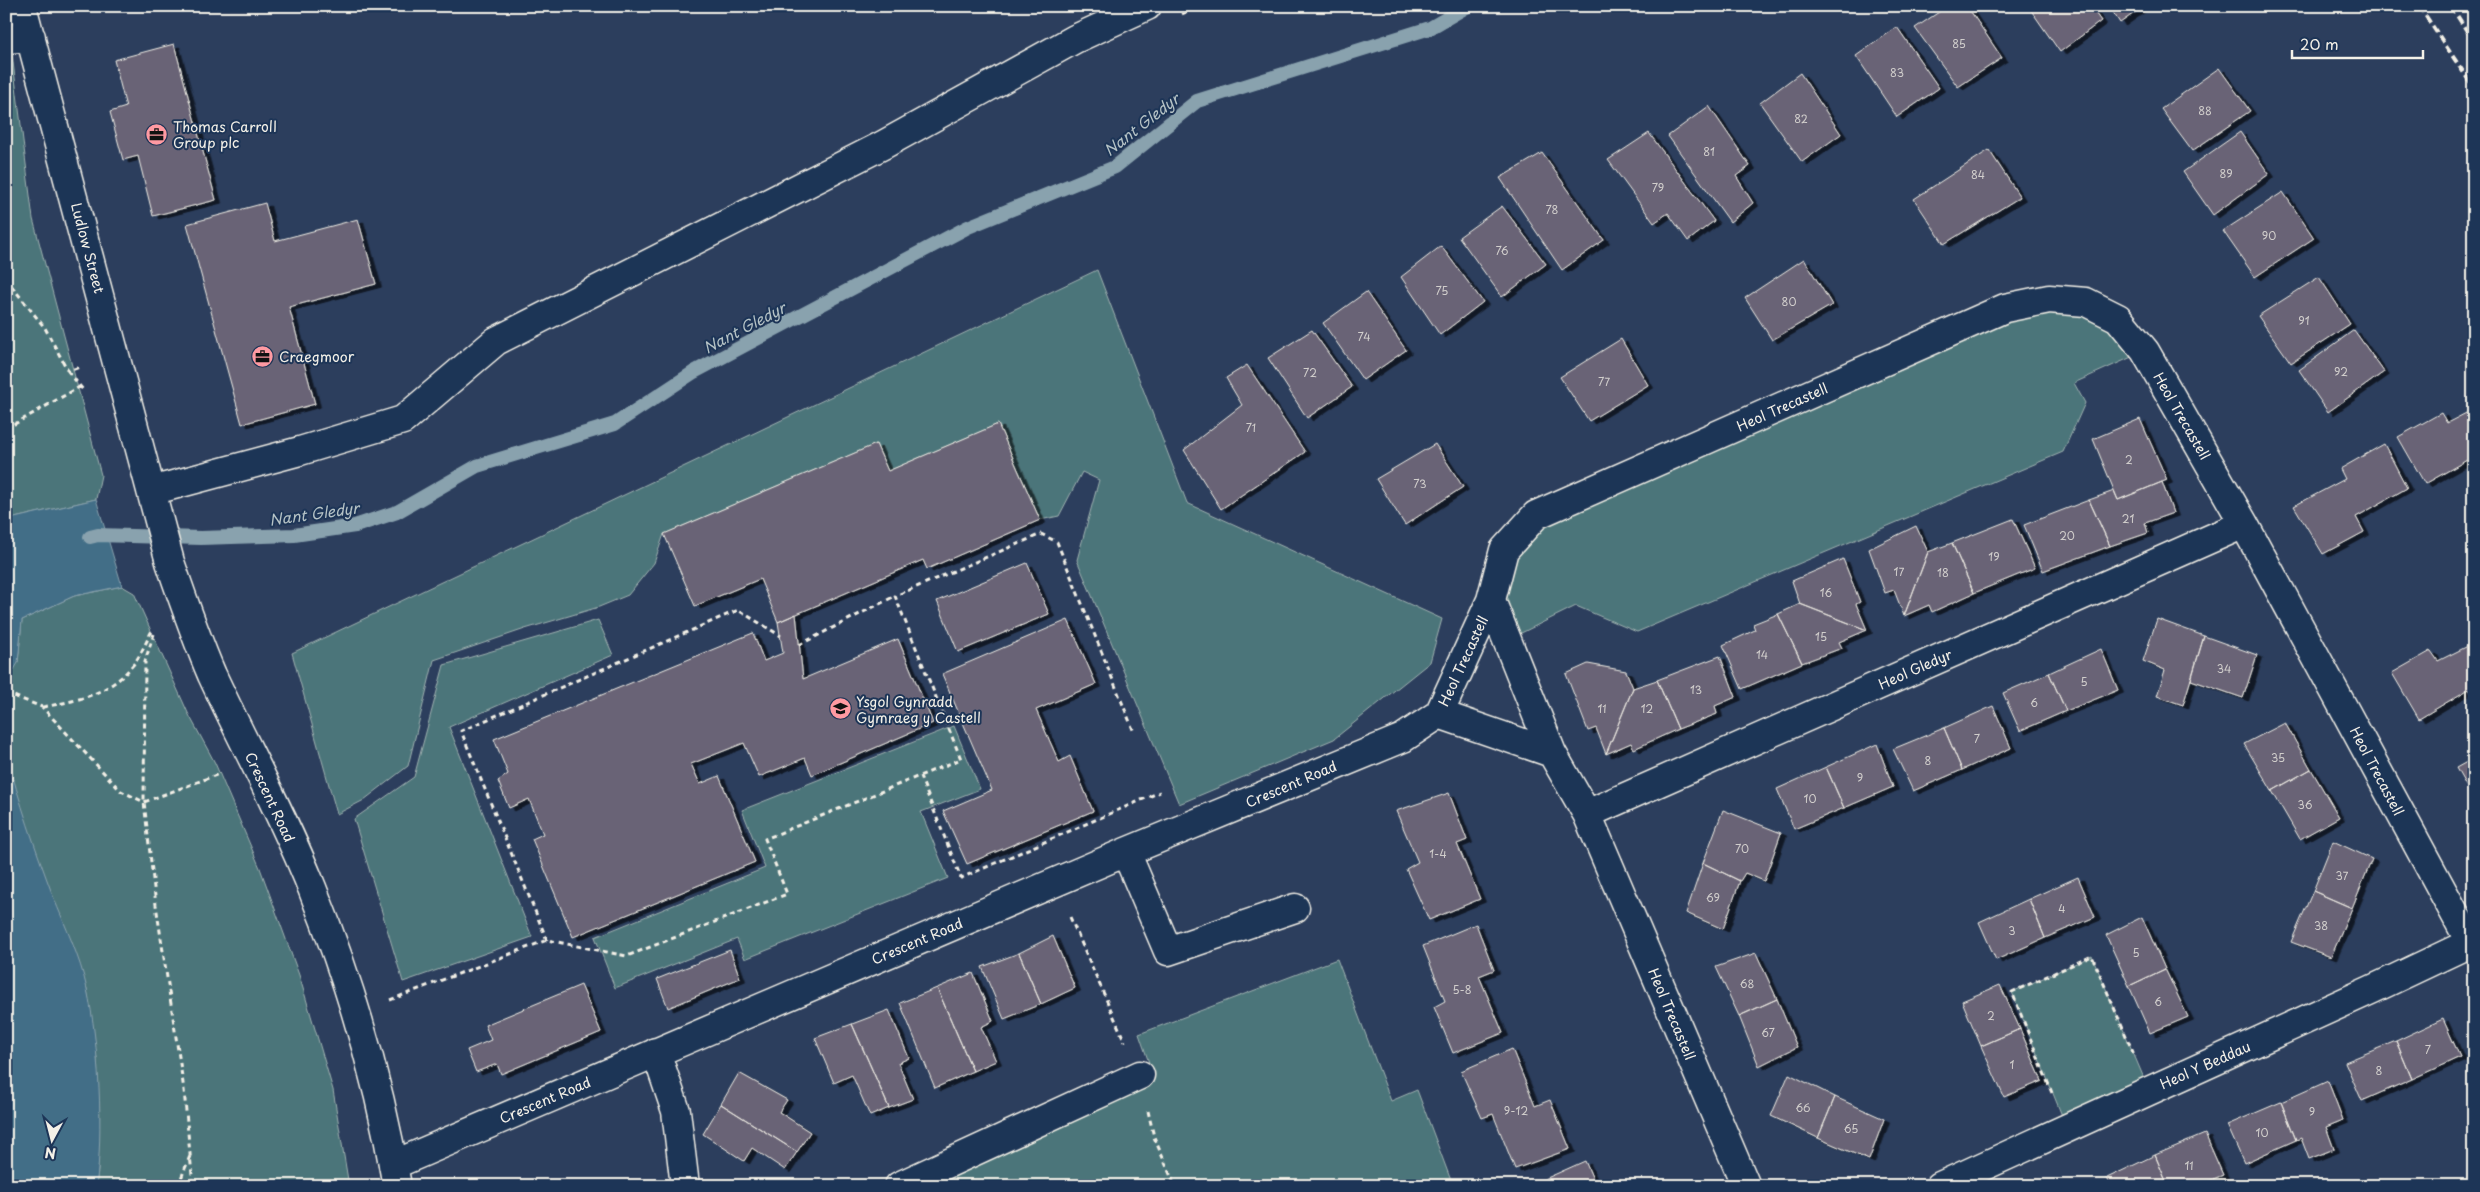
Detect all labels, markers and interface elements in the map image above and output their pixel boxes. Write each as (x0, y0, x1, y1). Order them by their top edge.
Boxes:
scale bar (2292, 28, 2424, 60)
text: 20 m (2300, 32, 2339, 55)
house number: 85 (1952, 35, 1966, 52)
house number: 83 (1890, 64, 1904, 81)
water label: Nant Gledyr (1098, 86, 1185, 161)
house number: 88 (2198, 102, 2212, 119)
house number: 82 (1794, 110, 1808, 127)
place label: Thomas Carroll Group plc (173, 116, 277, 153)
office icon: Thomas Carroll Group plc (145, 122, 169, 146)
house number: 81 (1703, 143, 1715, 160)
house number: 89 (2219, 165, 2233, 182)
house number: 84 (1971, 166, 1985, 183)
house number: 79 (1652, 179, 1664, 196)
street label: Ludlow Street (66, 200, 110, 296)
house number: 78 (1546, 201, 1559, 218)
house number: 90 (2262, 227, 2276, 244)
house number: 76 (1495, 242, 1509, 259)
house number: 75 (1436, 282, 1448, 299)
house number: 80 (1782, 293, 1796, 310)
water label: Nant Gledyr (699, 295, 791, 358)
house number: 91 (2298, 312, 2310, 329)
house number: 74 (1357, 328, 1371, 345)
office icon: Craegmoor (251, 344, 275, 368)
place label: Craegmoor (279, 346, 355, 367)
house number: 92 (2334, 363, 2348, 380)
house number: 72 (1303, 364, 1317, 381)
street label: Heol Trecastell (2148, 368, 2216, 464)
house number: 77 (1598, 373, 1610, 390)
street label: Heol Trecastell (1733, 377, 1831, 437)
house number: 71 (1246, 419, 1256, 436)
house number: 2 (2125, 451, 2133, 468)
house number: 73 (1413, 475, 1427, 492)
water label: Nant Gledyr (268, 495, 362, 531)
house number: 21 (2122, 510, 2134, 527)
house number: 20 (2059, 527, 2075, 544)
house number: 19 (1988, 548, 2000, 565)
house number: 17 (1894, 563, 1905, 580)
house number: 18 (1937, 564, 1949, 581)
house number: 16 (1820, 584, 1833, 601)
street label: Heol Trecastell (1433, 612, 1493, 710)
house number: 15 (1815, 628, 1827, 645)
street label: Heol Gledyr (1875, 643, 1956, 695)
house number: 14 (1756, 646, 1768, 663)
house number: 34 (2217, 660, 2231, 677)
house number: 5 (2080, 673, 2088, 690)
house number: 13 (1690, 681, 1702, 698)
place label: Ysgol Gynradd Gymraeg y Castell (856, 691, 981, 728)
house number: 6 (2030, 694, 2038, 711)
school or university icon: Ysgol Gynradd Gymraeg y Castell (828, 697, 852, 721)
house number: 11 (1597, 700, 1607, 717)
house number: 12 (1641, 700, 1654, 717)
street label: Heol Trecastell (2345, 723, 2409, 819)
house number: 7 (1974, 730, 1980, 747)
street label: Crescent Road (240, 748, 300, 846)
house number: 35 (2271, 749, 2285, 766)
house number: 8 (1925, 752, 1932, 769)
street label: Crescent Road (1242, 755, 1340, 813)
house number: 9 (1857, 769, 1863, 786)
house number: 10 (1804, 790, 1816, 807)
house number: 36 (2298, 796, 2313, 813)
house number: 70 (1735, 840, 1749, 857)
house number: 1-4 (1429, 845, 1447, 862)
house number: 37 (2336, 867, 2349, 884)
house number: 69 (1706, 889, 1720, 906)
house number: 4 (2058, 900, 2066, 917)
street label: Crescent Road (868, 912, 966, 970)
house number: 38 (2314, 917, 2328, 934)
house number: 3 (2008, 922, 2016, 939)
house number: 5 (2132, 944, 2140, 961)
street label: Heol Trecastell (1643, 965, 1701, 1063)
house number: 68 (1740, 975, 1754, 992)
house number: 5-8 (1452, 981, 1472, 998)
house number: 6 (2154, 993, 2162, 1010)
house number: 2 (1987, 1007, 1995, 1024)
house number: 67 (1761, 1024, 1775, 1041)
street label: Heol Y Beddau (2156, 1036, 2254, 1094)
house number: 7 (2425, 1041, 2431, 1058)
house number: 1 (2010, 1056, 2015, 1073)
house number: 8 (2376, 1062, 2383, 1079)
street label: Crescent Road (496, 1071, 594, 1129)
house number: 66 (1795, 1099, 1811, 1116)
house number: 9-12 (1504, 1102, 1528, 1119)
house number: 9 (2309, 1103, 2315, 1120)
north arrow (28, 1114, 78, 1164)
house number: 65 (1844, 1120, 1858, 1137)
house number: 10 (2256, 1124, 2268, 1141)
text: N (44, 1142, 57, 1164)
house number: 11 (2184, 1157, 2194, 1174)

